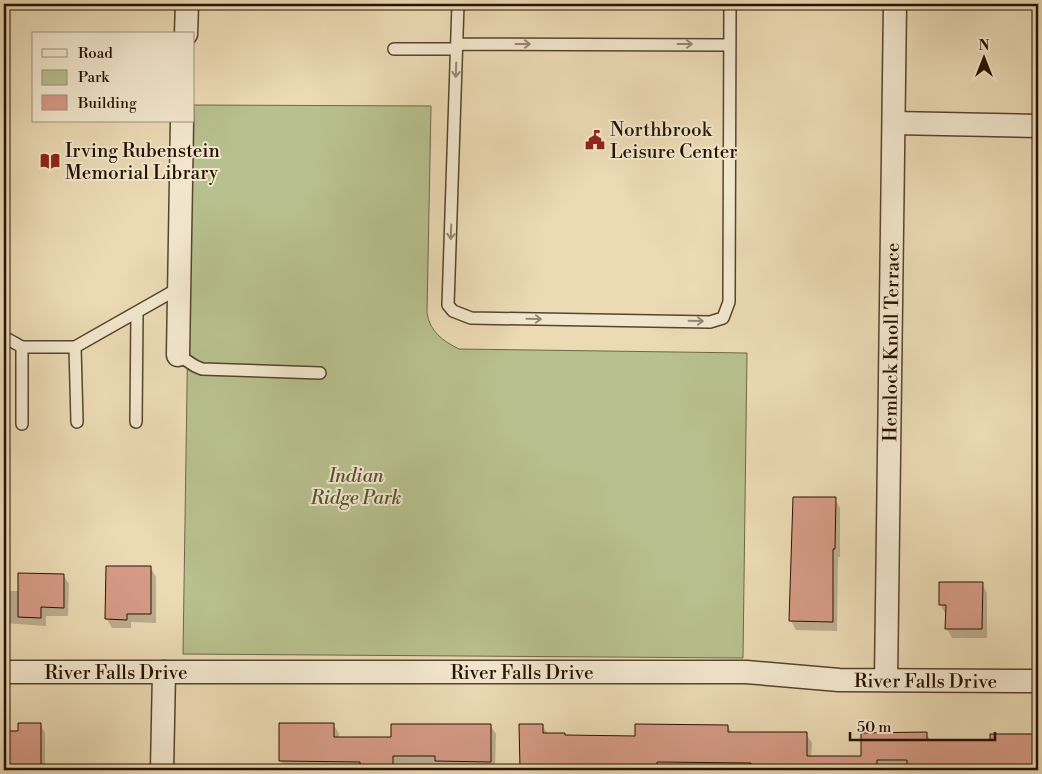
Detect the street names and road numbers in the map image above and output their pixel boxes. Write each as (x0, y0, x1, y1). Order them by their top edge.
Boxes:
street label: Hemlock Knoll Terrace (878, 242, 905, 442)
street label: River Falls Drive (44, 661, 188, 685)
street label: River Falls Drive (450, 661, 594, 685)
street label: River Falls Drive (854, 669, 997, 694)

